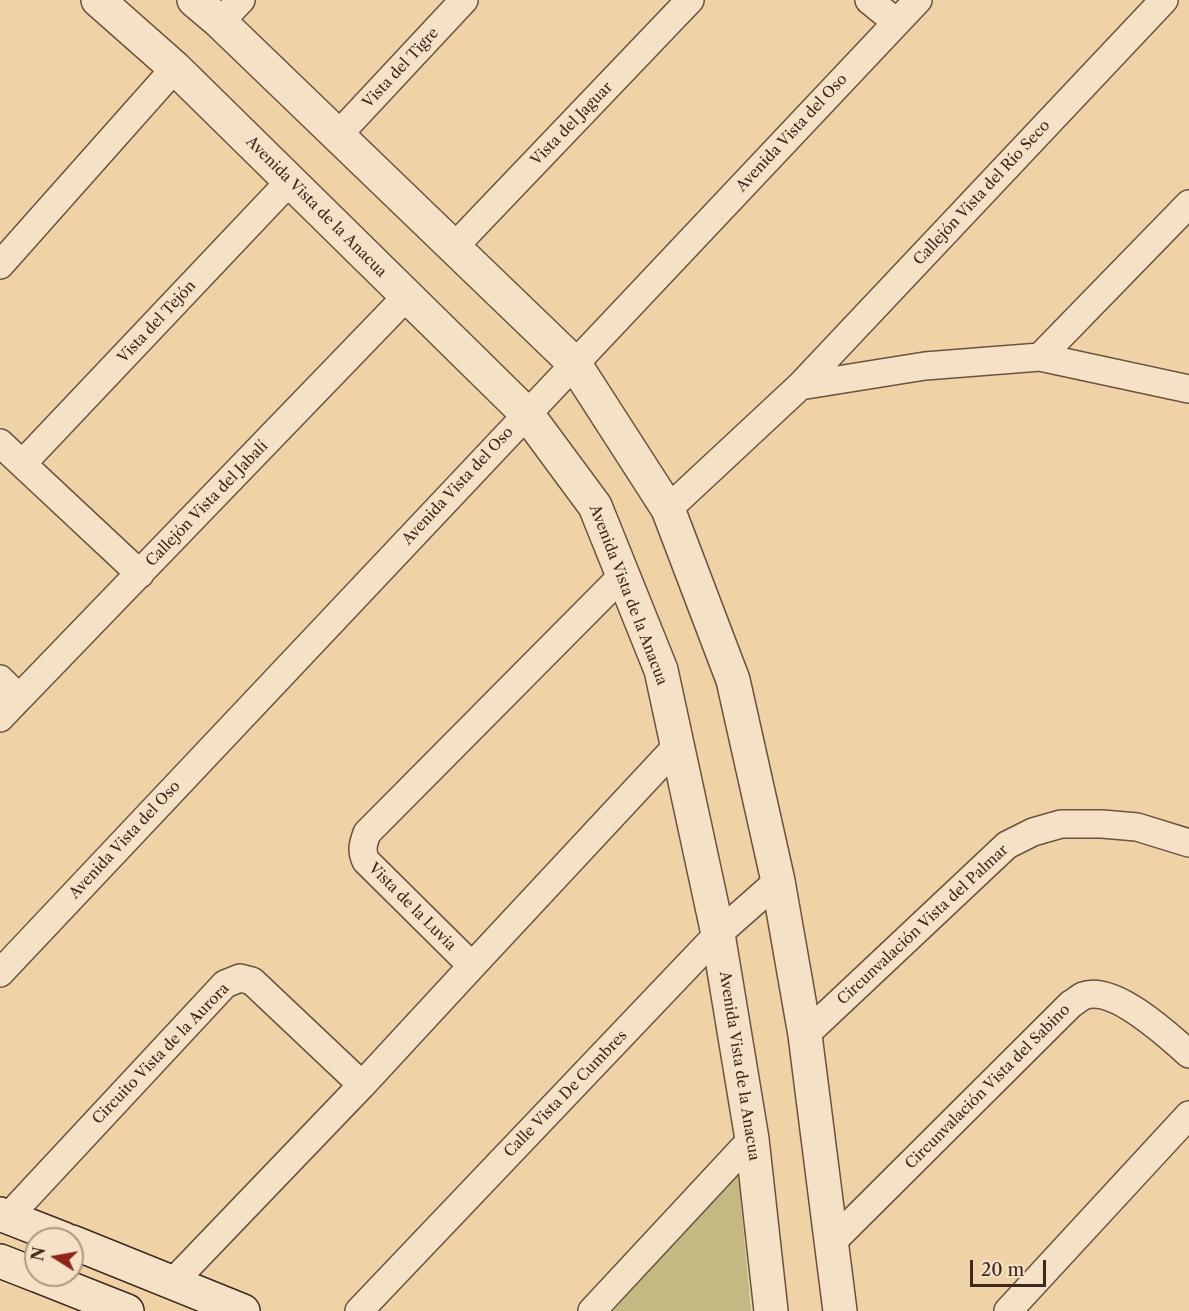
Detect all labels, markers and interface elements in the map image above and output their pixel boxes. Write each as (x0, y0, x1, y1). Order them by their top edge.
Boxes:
street label: Vista del Tigre (359, 24, 443, 112)
street label: Avenida Vista del Oso (733, 70, 851, 196)
street label: Vista del Jaguar (528, 78, 616, 170)
street label: Callejón Vista del Río Seco (910, 117, 1054, 269)
street label: Avenida Vista de la Anacua (242, 133, 390, 281)
street label: Vista del Tejón (114, 277, 200, 367)
street label: Avenida Vista del Oso (399, 423, 517, 549)
street label: Callejón Vista del Jabalí (142, 437, 272, 571)
street label: Avenida Vista de la Anacua (585, 502, 671, 688)
street label: Avenida Vista del Oso (66, 777, 184, 903)
street label: Circunvalación Vista del Palmar (834, 841, 1012, 1009)
street label: Vista de la Luvia (364, 859, 460, 955)
street label: Avenida Vista de la Anacua (715, 970, 763, 1162)
street label: Circuito Vista de la Aurora (89, 980, 233, 1128)
street label: Circunvalación Vista del Sabino (902, 1001, 1074, 1173)
street label: Calle Vista De Cumbres (501, 1027, 631, 1161)
north arrow (24, 1227, 84, 1287)
text: N (27, 1245, 49, 1263)
scale bar (973, 1248, 1050, 1286)
text: 20 m (981, 1259, 1024, 1281)

